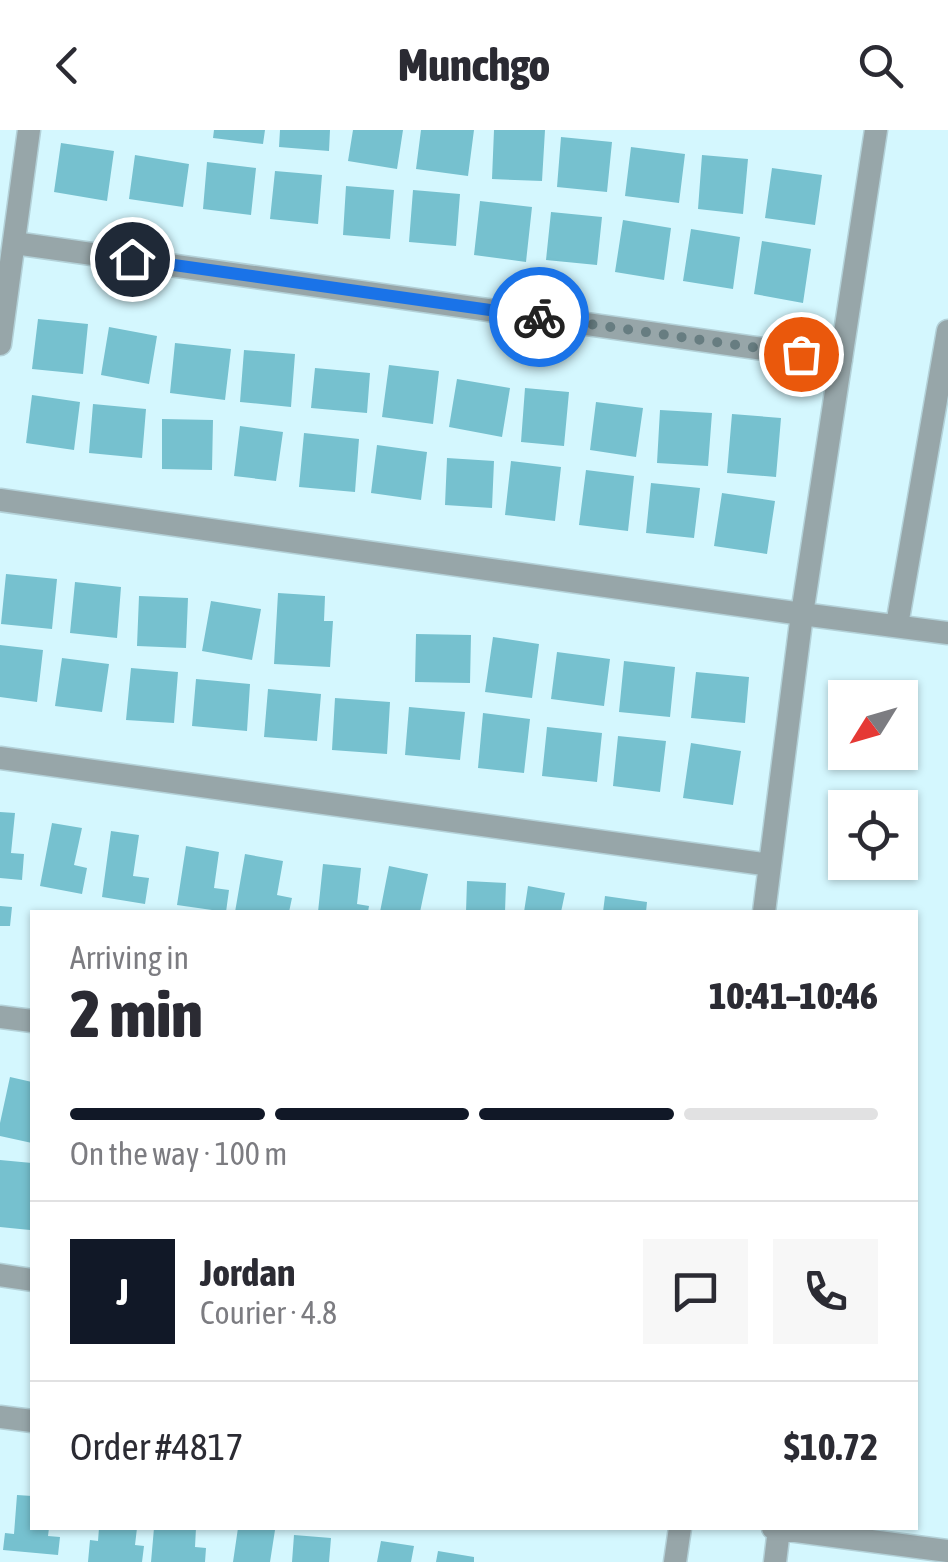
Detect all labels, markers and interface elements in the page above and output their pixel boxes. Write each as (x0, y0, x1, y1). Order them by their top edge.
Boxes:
icon: back (40, 38, 95, 93)
icon: search (853, 38, 908, 93)
text: Munchgo (398, 39, 550, 91)
pin (90, 217, 175, 302)
icon: home (105, 232, 160, 287)
courier (489, 267, 589, 367)
icon: bike (512, 290, 567, 345)
pin (759, 312, 844, 397)
icon: bag (774, 327, 829, 382)
north arrow (828, 680, 918, 770)
map controls (828, 680, 918, 880)
button: locate (828, 790, 918, 880)
text: Arriving in (70, 939, 189, 976)
text: 10:41–10:46 (709, 974, 878, 1017)
text: 2 min (70, 976, 203, 1051)
text: On the way · 100 m (70, 1135, 287, 1172)
button: chat (643, 1239, 748, 1344)
button: phone (773, 1239, 878, 1344)
text: Jordan (200, 1251, 295, 1294)
text: J (116, 1270, 129, 1313)
text: Courier · 4.8 (200, 1294, 337, 1331)
text: Order #4817 (70, 1425, 243, 1468)
text: $10.72 (784, 1425, 878, 1468)

